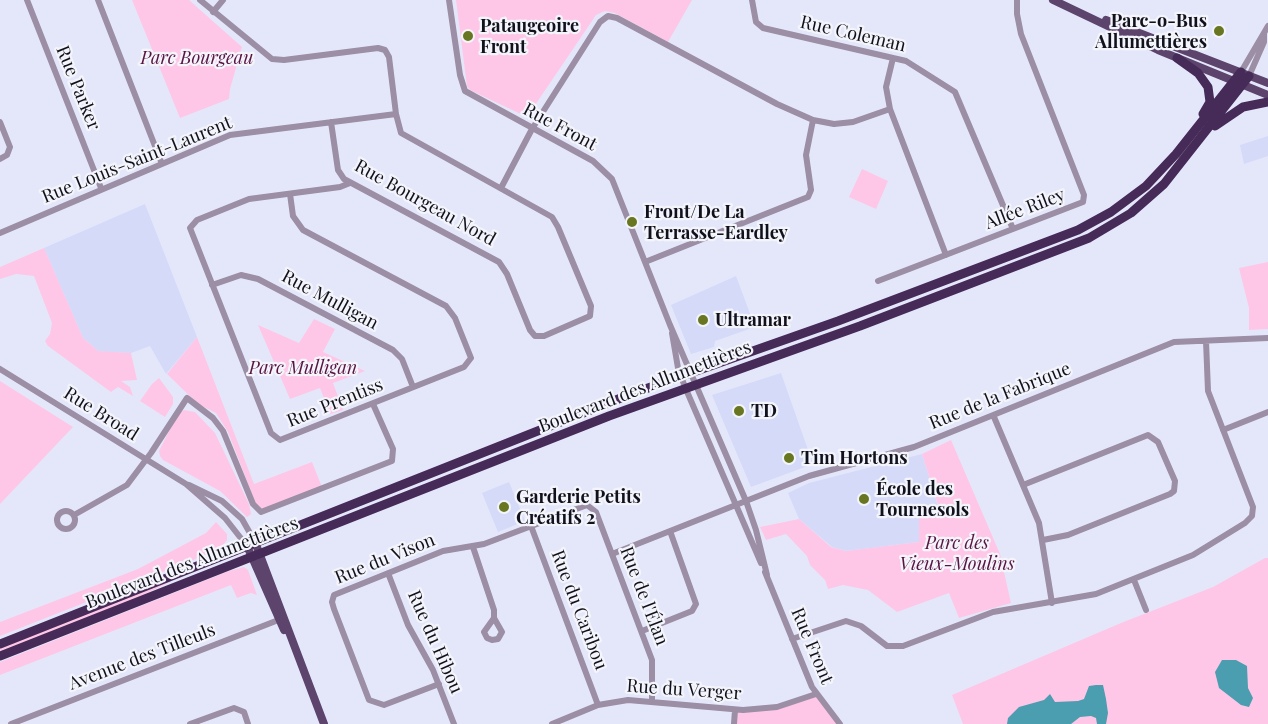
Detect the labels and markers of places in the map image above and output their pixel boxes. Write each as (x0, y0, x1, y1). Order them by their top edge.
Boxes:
place label: Parc-o-Bus Allumettières (1095, 10, 1207, 52)
place label: Pataugeoire Front (480, 15, 579, 57)
marker: Parc-o-Bus Allumettières (1212, 24, 1226, 38)
marker: Pataugeoire Front (461, 29, 475, 43)
place label: Front/De La Terrasse-Eardley (644, 201, 788, 244)
marker: Front/De La Terrasse-Eardley (625, 215, 639, 229)
place label: Ultramar (715, 309, 791, 331)
marker: Ultramar (696, 313, 710, 327)
place label: TD (751, 400, 777, 422)
marker: TD (732, 404, 746, 418)
place label: Tim Hortons (801, 447, 908, 469)
marker: Tim Hortons (782, 451, 796, 465)
place label: École des Tournesols (876, 478, 969, 520)
place label: Garderie Petits Créatifs 2 (516, 486, 641, 528)
marker: École des Tournesols (857, 492, 871, 506)
marker: Garderie Petits Créatifs 2 (497, 500, 511, 514)

